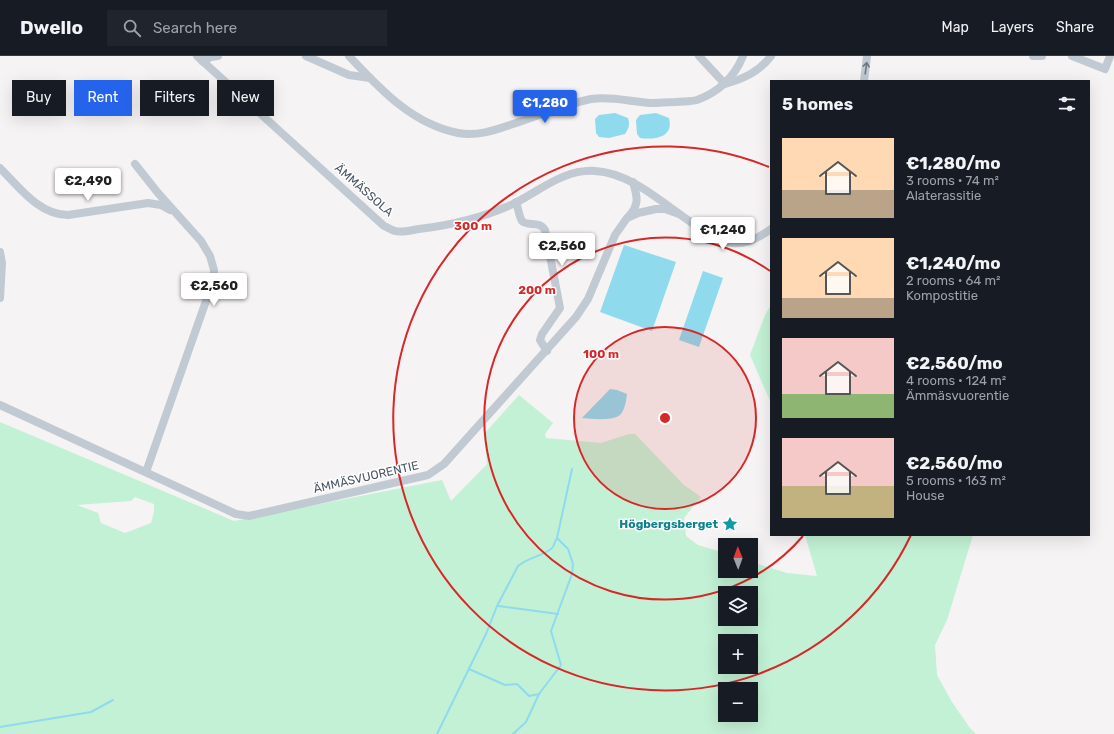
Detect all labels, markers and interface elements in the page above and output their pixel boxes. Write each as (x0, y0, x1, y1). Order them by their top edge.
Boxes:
search box (107, 10, 387, 46)
text: Dwello (20, 16, 83, 39)
icon: search (121, 17, 143, 39)
text: Search here (153, 19, 237, 37)
text: Map (942, 19, 969, 36)
text: Layers (991, 19, 1034, 36)
text: Share (1056, 19, 1094, 36)
one-way arrow (862, 62, 870, 75)
chip: Buy (12, 80, 66, 116)
chip: Rent (74, 80, 132, 116)
chip: Filters (140, 80, 209, 116)
chip: New (217, 80, 274, 116)
pin: €1,280 (512, 90, 578, 124)
icon: filters (1056, 93, 1078, 115)
text: 5 homes (782, 94, 853, 114)
text: €1,280 (522, 95, 568, 110)
text: €1,280/mo (906, 153, 1001, 173)
icon: home (814, 154, 862, 202)
street label: ÄMMÄSSOLA (332, 161, 396, 219)
pin: €2,490 (55, 168, 121, 202)
text: €2,490 (64, 173, 112, 188)
text: 3 rooms · 74 m² (906, 173, 999, 188)
text: Alaterassitie (906, 188, 981, 203)
pin: €1,240 (690, 217, 756, 251)
text: 300 m (454, 219, 492, 233)
text: €1,240 (700, 222, 746, 237)
pin: €2,560 (529, 233, 595, 267)
text: €2,560 (538, 238, 586, 253)
text: €1,240/mo (906, 253, 1001, 273)
icon: home (814, 254, 862, 302)
pin: €2,560 (181, 273, 247, 307)
text: 2 rooms · 64 m² (906, 273, 1001, 288)
text: €2,560 (190, 278, 238, 293)
text: 200 m (518, 283, 556, 297)
text: Kompostitie (906, 288, 978, 303)
text: 100 m (583, 347, 619, 361)
text: €2,560/mo (906, 353, 1003, 373)
icon: home (814, 354, 862, 402)
text: 4 rooms · 124 m² (906, 373, 1006, 388)
text: Ämmäsvuorentie (906, 388, 1009, 403)
centre of rings (658, 411, 672, 425)
text: €2,560/mo (906, 453, 1003, 473)
icon: home (814, 454, 862, 502)
street label: ÄMMÄSVUORENTIE (312, 458, 420, 496)
text: 5 rooms · 163 m² (906, 473, 1006, 488)
text: House (906, 488, 944, 503)
place icon: Högbergsberget (721, 515, 739, 533)
place label: Högbergsberget (619, 517, 718, 531)
north arrow (718, 538, 758, 578)
map controls (718, 538, 758, 722)
button: layers (718, 586, 758, 626)
button: + (718, 634, 758, 674)
button: − (718, 682, 758, 722)

